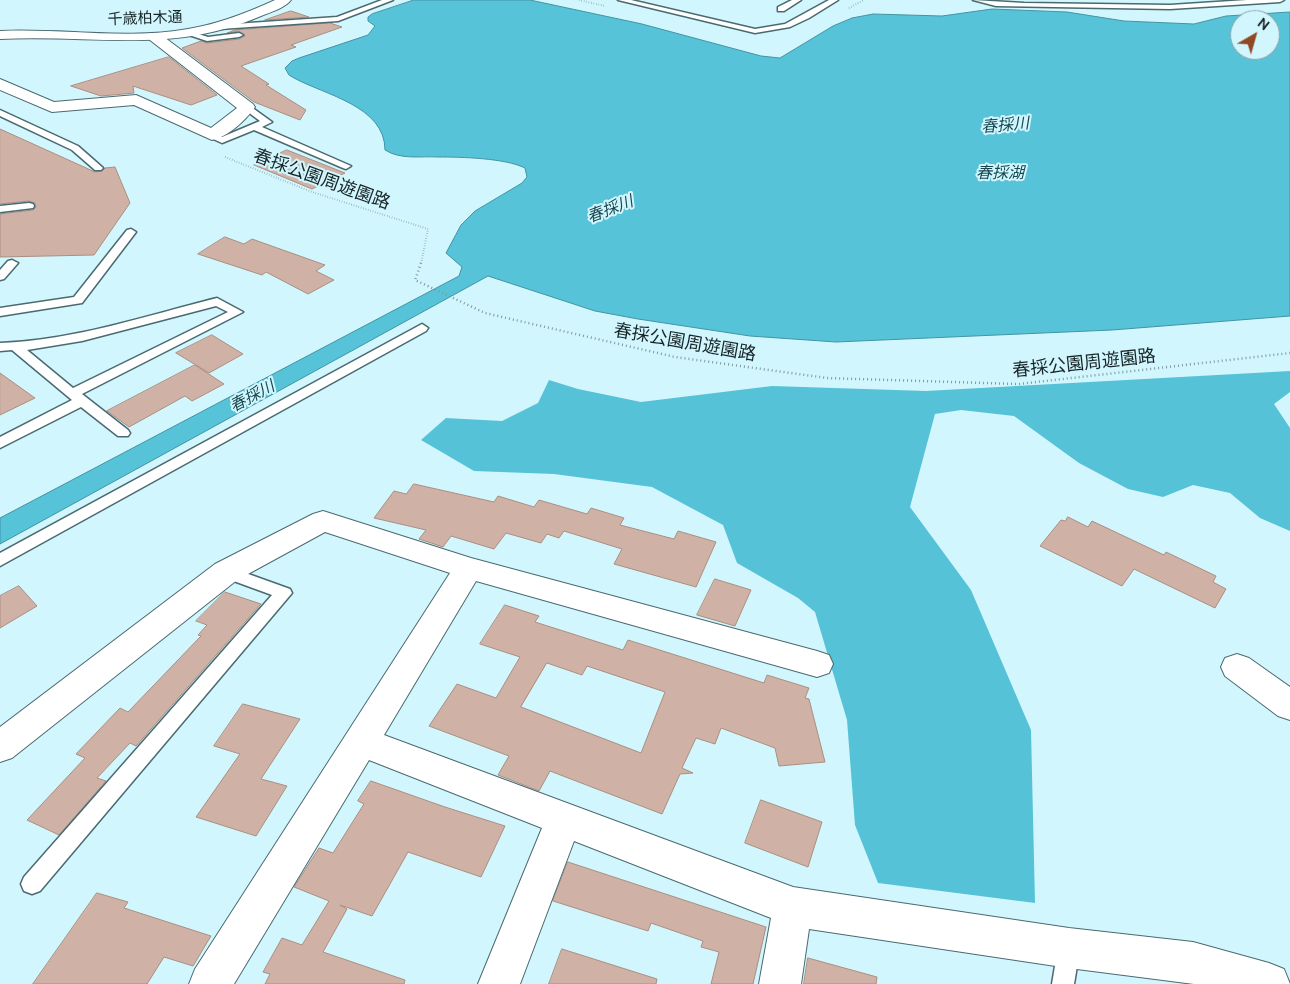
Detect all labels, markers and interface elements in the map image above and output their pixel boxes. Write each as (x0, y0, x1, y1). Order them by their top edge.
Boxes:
street label: 千歳柏木通 (107, 8, 183, 28)
north arrow (1230, 10, 1280, 60)
text: N (1255, 14, 1273, 33)
water label: 春採川 (980, 113, 1030, 137)
street label: 春採公園周遊園路 (251, 144, 393, 214)
water label: 春採湖 (976, 163, 1024, 183)
water label: 春採川 (584, 191, 636, 227)
street label: 春採公園周遊園路 (612, 319, 758, 365)
street label: 春採公園周遊園路 (1011, 345, 1157, 381)
water label: 春採川 (226, 376, 278, 416)

